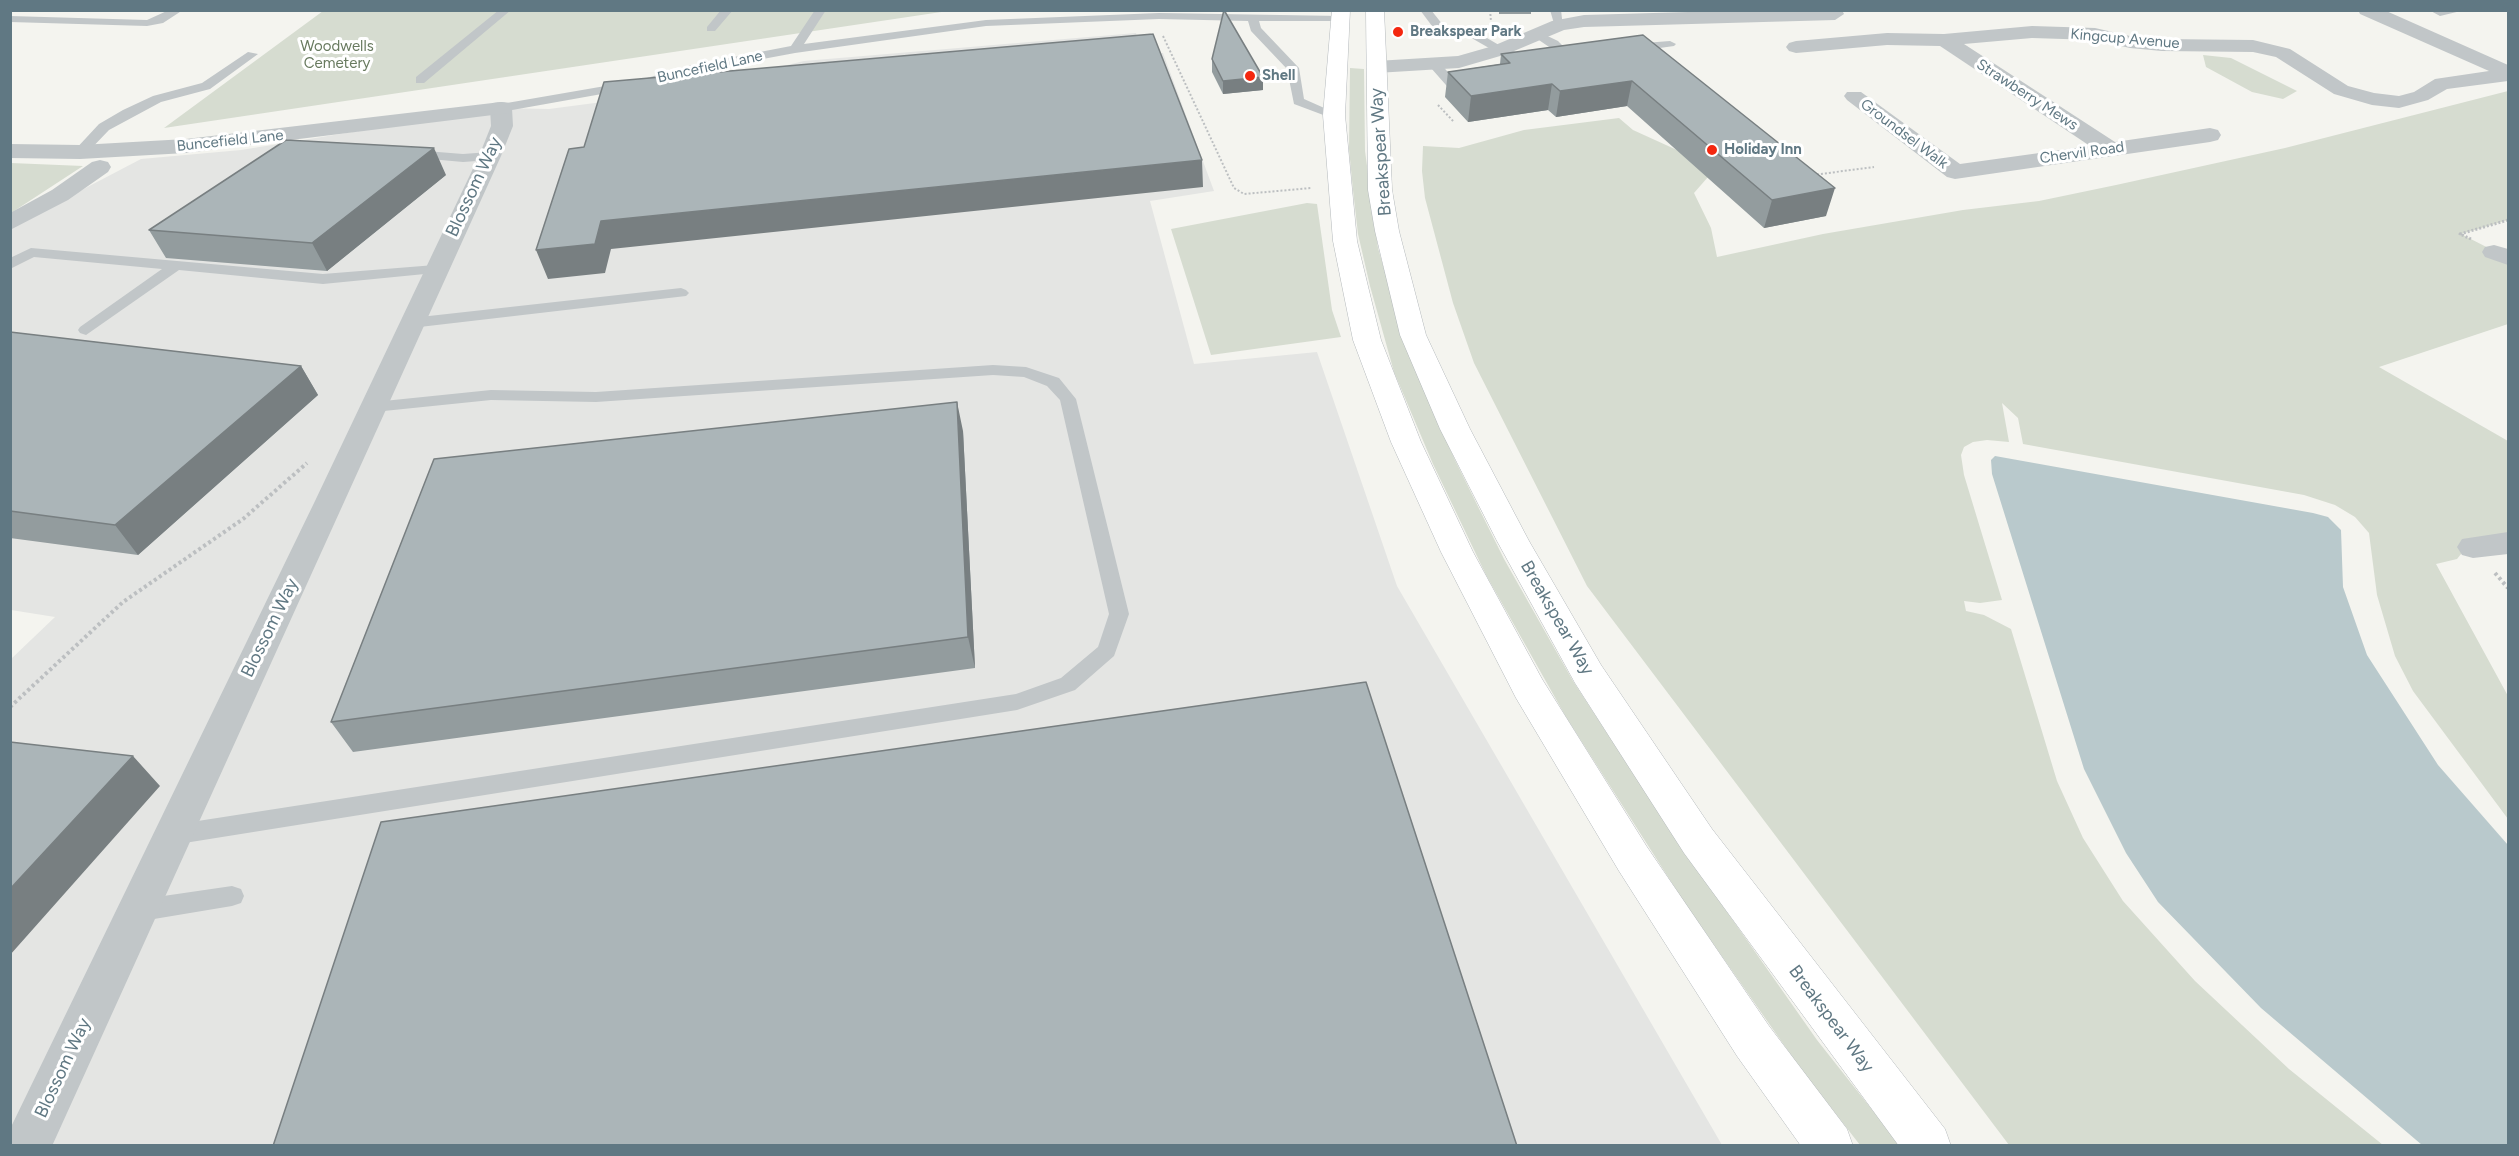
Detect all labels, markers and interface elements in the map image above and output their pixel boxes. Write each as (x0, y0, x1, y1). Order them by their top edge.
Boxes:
place label: Breakspear Park (1410, 23, 1521, 41)
marker: Breakspear Park (1391, 25, 1405, 39)
street label: Kingcup Avenue (2070, 25, 2180, 53)
park label: Woodwells Cemetery (300, 38, 374, 73)
street label: Buncefield Lane (656, 47, 764, 87)
street label: Strawberry Mews (1973, 55, 2081, 135)
place label: Shell (1262, 67, 1295, 85)
marker: Shell (1243, 69, 1257, 83)
street label: Breakspear Way (1366, 87, 1396, 217)
street label: Groundsel Walk (1857, 95, 1951, 173)
street label: Buncefield Lane (176, 126, 284, 156)
street label: Blossom Way (442, 134, 506, 240)
street label: Chervil Road (2039, 138, 2125, 168)
place label: Holiday Inn (1724, 141, 1802, 159)
marker: Holiday Inn (1705, 143, 1719, 157)
street label: Breakspear Way (1516, 557, 1598, 679)
street label: Blossom Way (237, 575, 303, 681)
street label: Breakspear Way (1784, 961, 1878, 1077)
street label: Blossom Way (31, 1015, 95, 1121)

